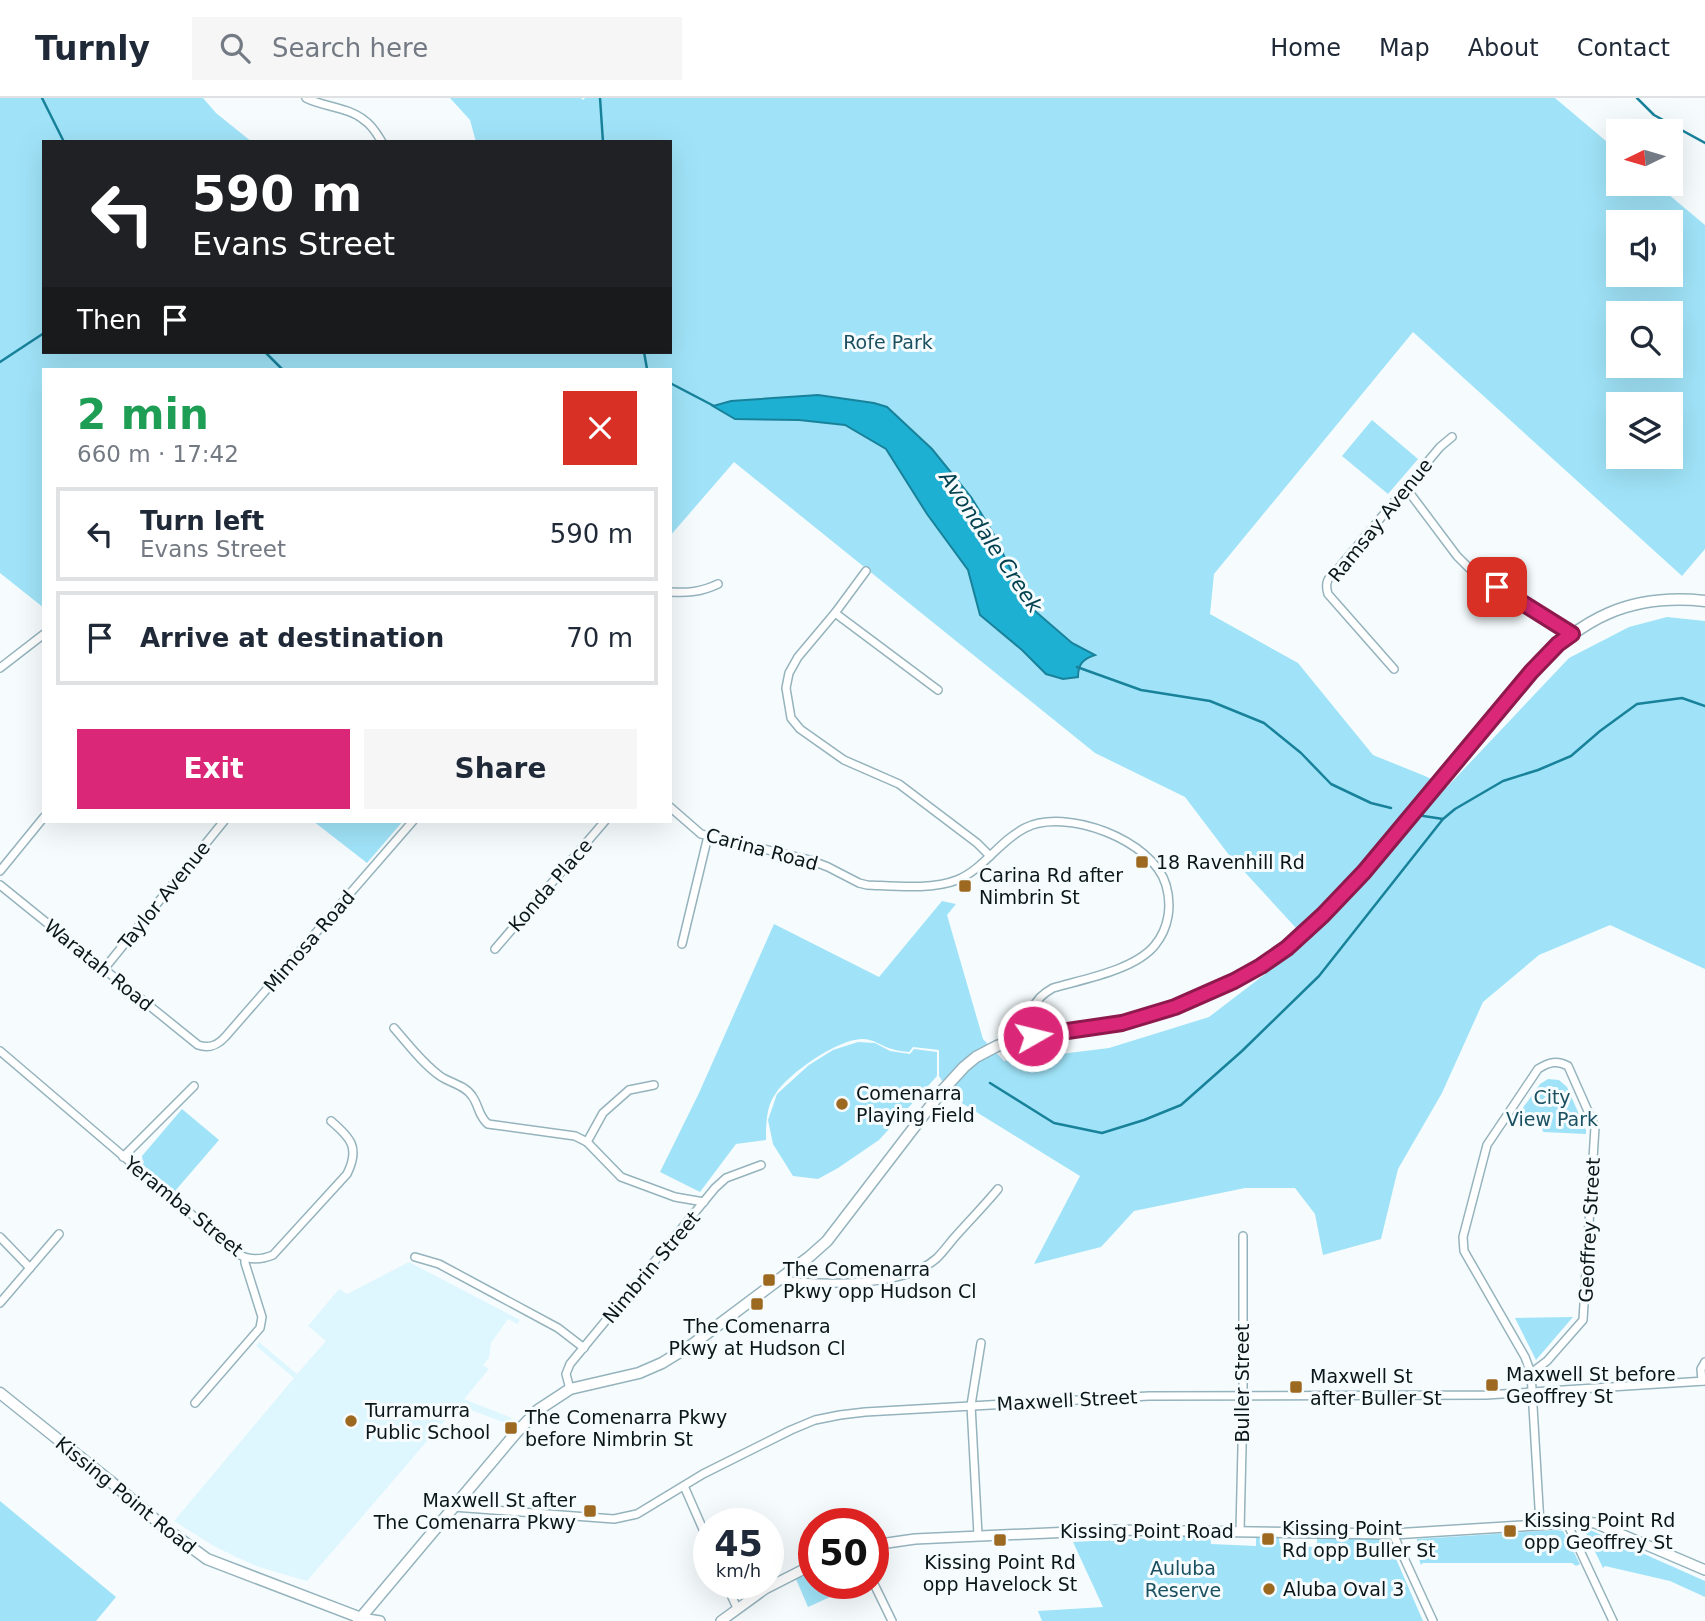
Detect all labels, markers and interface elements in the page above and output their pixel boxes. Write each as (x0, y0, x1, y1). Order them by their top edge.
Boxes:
search box (192, 17, 682, 80)
text: Turnly (35, 29, 150, 68)
icon: search (216, 29, 254, 67)
text: Search here (272, 33, 428, 63)
text: Home (1270, 34, 1341, 62)
text: Map (1379, 34, 1430, 62)
text: About (1468, 34, 1539, 62)
text: Contact (1577, 34, 1670, 62)
north arrow (1606, 119, 1684, 196)
map controls (1606, 119, 1683, 469)
text: 590 m (192, 166, 362, 223)
icon: left (77, 168, 168, 259)
button: sound (1606, 210, 1683, 287)
text: Evans Street (192, 225, 395, 263)
icon: arrive (156, 301, 194, 339)
button: search (1606, 301, 1683, 378)
text: Then (77, 305, 142, 335)
park label: Rofe Park (843, 331, 933, 353)
text: 2 min (77, 390, 209, 439)
button: close (563, 391, 637, 465)
button: layers (1606, 392, 1683, 469)
text: 660 m · 17:42 (77, 441, 239, 467)
street label: Ramsay Avenue (1324, 454, 1436, 586)
water label: Avondale Creek (934, 465, 1048, 618)
text: Turn left (140, 506, 264, 536)
icon: left (81, 515, 119, 553)
text: 590 m (550, 519, 633, 549)
text: Evans Street (140, 536, 286, 562)
pin (1467, 557, 1527, 617)
icon: arrive (1478, 568, 1516, 606)
icon: arrive (81, 619, 119, 657)
text: Arrive at destination (140, 623, 444, 653)
text: 70 m (566, 623, 633, 653)
button: Exit (77, 729, 350, 809)
button: Share (364, 729, 637, 809)
street label: Carina Road (703, 823, 821, 875)
street label: Konda Place (504, 834, 596, 936)
street label: Taylor Avenue (113, 837, 214, 954)
place label: 18 Ravenhill Rd (1156, 851, 1305, 873)
marker: 18 Ravenhill Rd (1134, 854, 1150, 870)
place label: Carina Rd after Nimbrin St (979, 864, 1123, 908)
marker: Carina Rd after Nimbrin St (957, 878, 973, 894)
street label: Mimosa Road (259, 886, 359, 996)
street label: Waratah Road (40, 914, 158, 1016)
position arrow (996, 999, 1070, 1073)
place label: Comenarra Playing Field (856, 1082, 975, 1126)
park label: City View Park (1506, 1086, 1598, 1130)
marker: Comenarra Playing Field (834, 1096, 850, 1112)
street label: Yeramba Street (119, 1151, 248, 1261)
street label: Geoffrey Street (1574, 1157, 1604, 1303)
street label: Nimbrin Street (598, 1207, 704, 1327)
place label: The Comenarra Pkwy opp Hudson Cl (782, 1258, 977, 1302)
marker: The Comenarra Pkwy opp Hudson Cl (761, 1272, 777, 1288)
marker: The Comenarra Pkwy at Hudson Cl (749, 1296, 765, 1312)
place label: The Comenarra Pkwy at Hudson Cl (669, 1315, 845, 1359)
street label: Buller Street (1231, 1324, 1253, 1442)
place label: Maxwell St before Geoffrey St (1506, 1363, 1676, 1407)
place label: Maxwell St after Buller St (1310, 1365, 1442, 1409)
marker: Maxwell St before Geoffrey St (1484, 1377, 1500, 1393)
marker: Maxwell St after Buller St (1288, 1379, 1304, 1395)
street label: Maxwell Street (996, 1385, 1138, 1415)
place label: Turramurra Public School (364, 1399, 490, 1443)
place label: The Comenarra Pkwy before Nimbrin St (524, 1406, 727, 1450)
marker: Turramurra Public School (343, 1413, 359, 1429)
marker: The Comenarra Pkwy before Nimbrin St (503, 1420, 519, 1436)
street label: Kissing Point Road (52, 1432, 200, 1558)
place label: Maxwell St after The Comenarra Pkwy (373, 1489, 576, 1533)
marker: Maxwell St after The Comenarra Pkwy (582, 1503, 598, 1519)
speed limit sign: 50 (798, 1508, 889, 1599)
place label: Kissing Point Rd opp Geoffrey St (1524, 1509, 1675, 1553)
place label: Kissing Point Rd opp Buller St (1282, 1517, 1436, 1561)
street label: Kissing Point Road (1060, 1520, 1234, 1542)
marker: Kissing Point Rd opp Geoffrey St (1502, 1523, 1518, 1539)
text: 45 (714, 1524, 763, 1564)
marker: Kissing Point Rd opp Buller St (1260, 1531, 1276, 1547)
marker: Kissing Point Rd opp Havelock St (992, 1532, 1008, 1548)
place label: Kissing Point Rd opp Havelock St (923, 1551, 1077, 1595)
park label: Auluba Reserve (1145, 1557, 1221, 1601)
text: km/h (716, 1560, 761, 1581)
place label: Aluba Oval 3 (1283, 1578, 1404, 1600)
marker: Aluba Oval 3 (1261, 1581, 1277, 1597)

